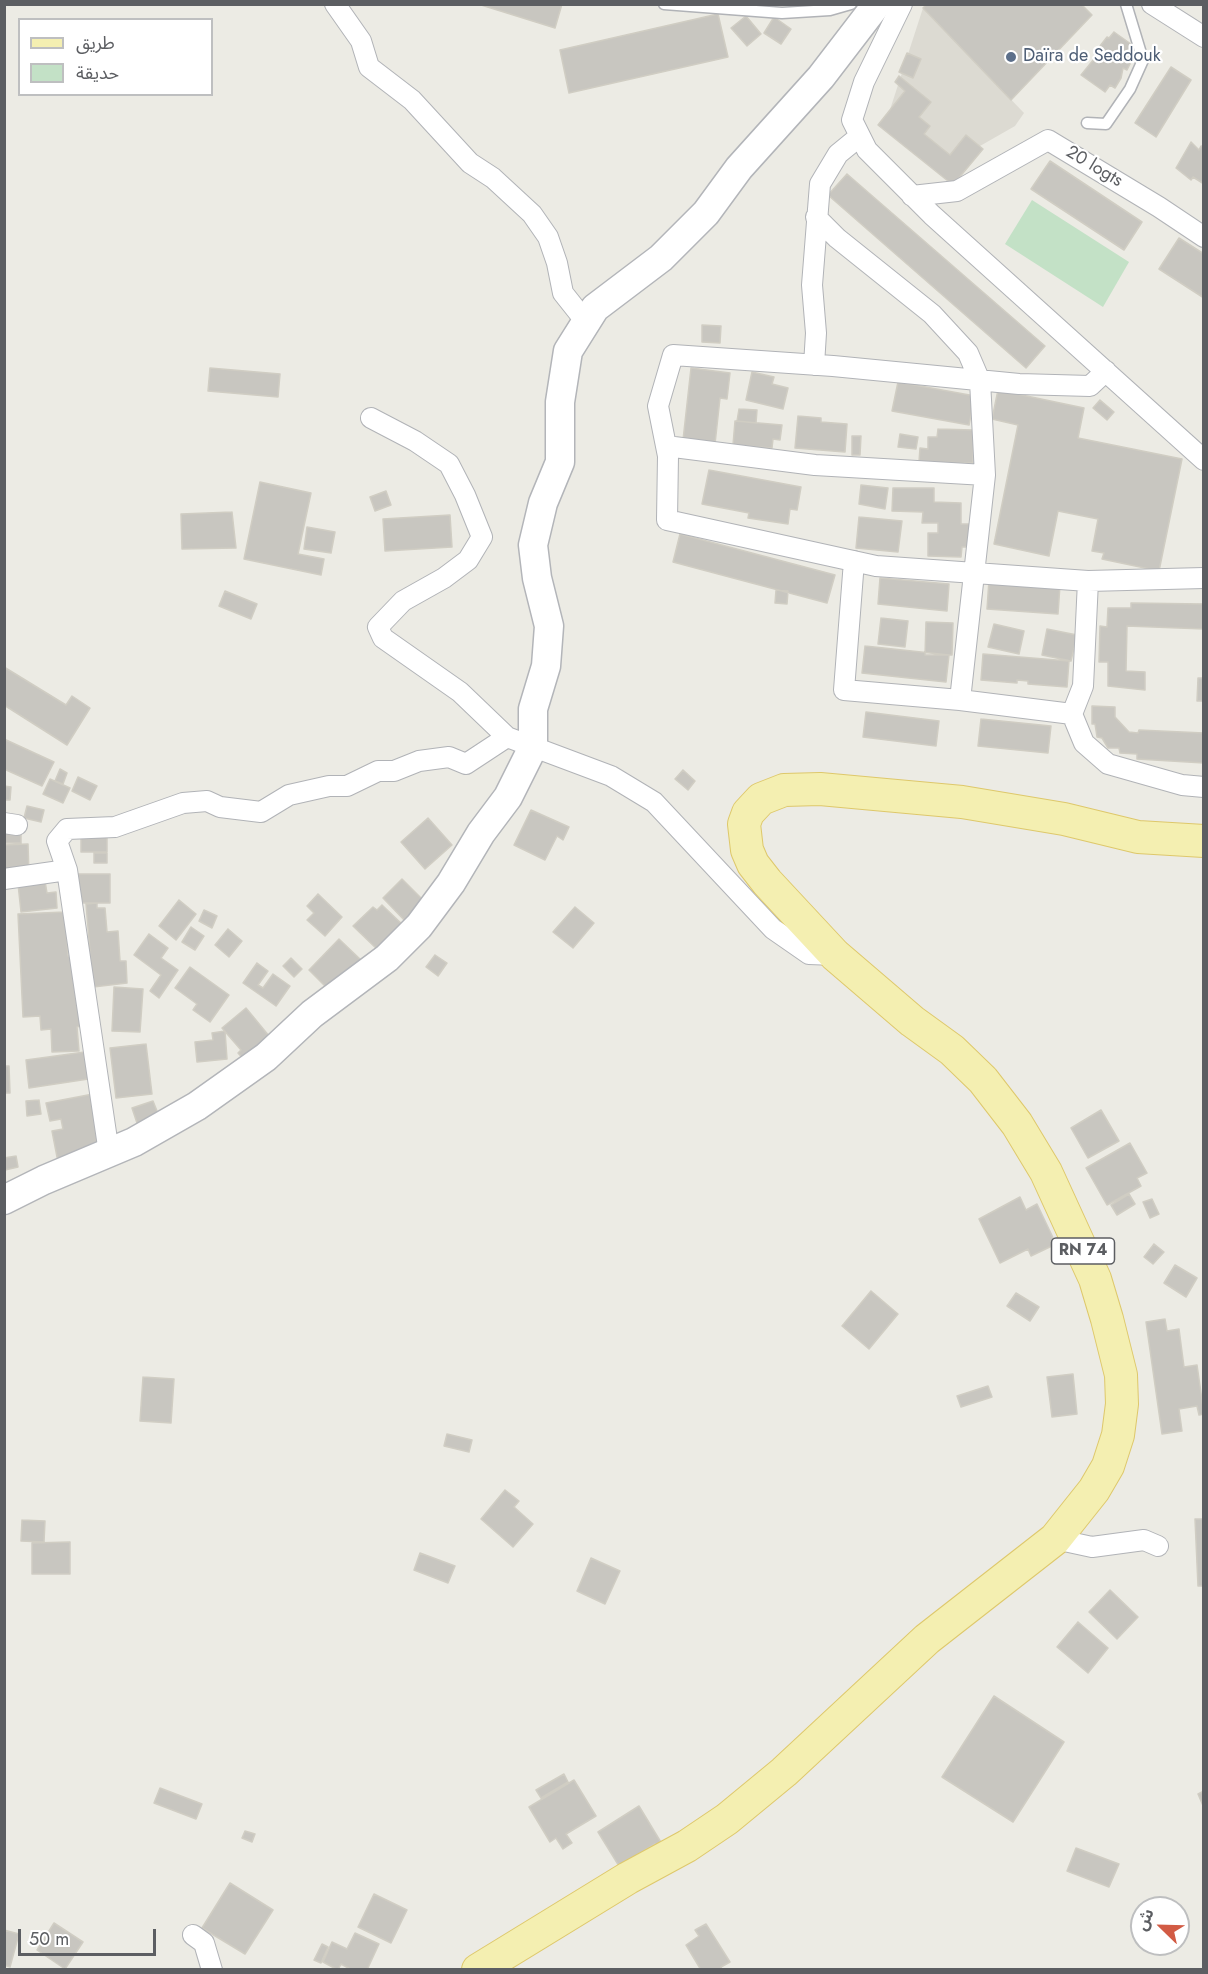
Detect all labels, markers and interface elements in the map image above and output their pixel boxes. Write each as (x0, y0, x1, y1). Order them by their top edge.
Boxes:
legend (18, 18, 213, 96)
text: طريق (76, 30, 115, 56)
place label: Daïra de Seddouk (1023, 46, 1161, 68)
marker: Daïra de Seddouk (1004, 50, 1018, 64)
text: حديقة (76, 60, 119, 86)
street label: 20 logts (1062, 142, 1126, 192)
road number: RN 74 (1052, 1238, 1114, 1264)
north arrow (1130, 1896, 1190, 1956)
text: ش (1130, 1905, 1160, 1934)
scale bar (21, 1917, 159, 1955)
text: 50 m (29, 1926, 69, 1952)

